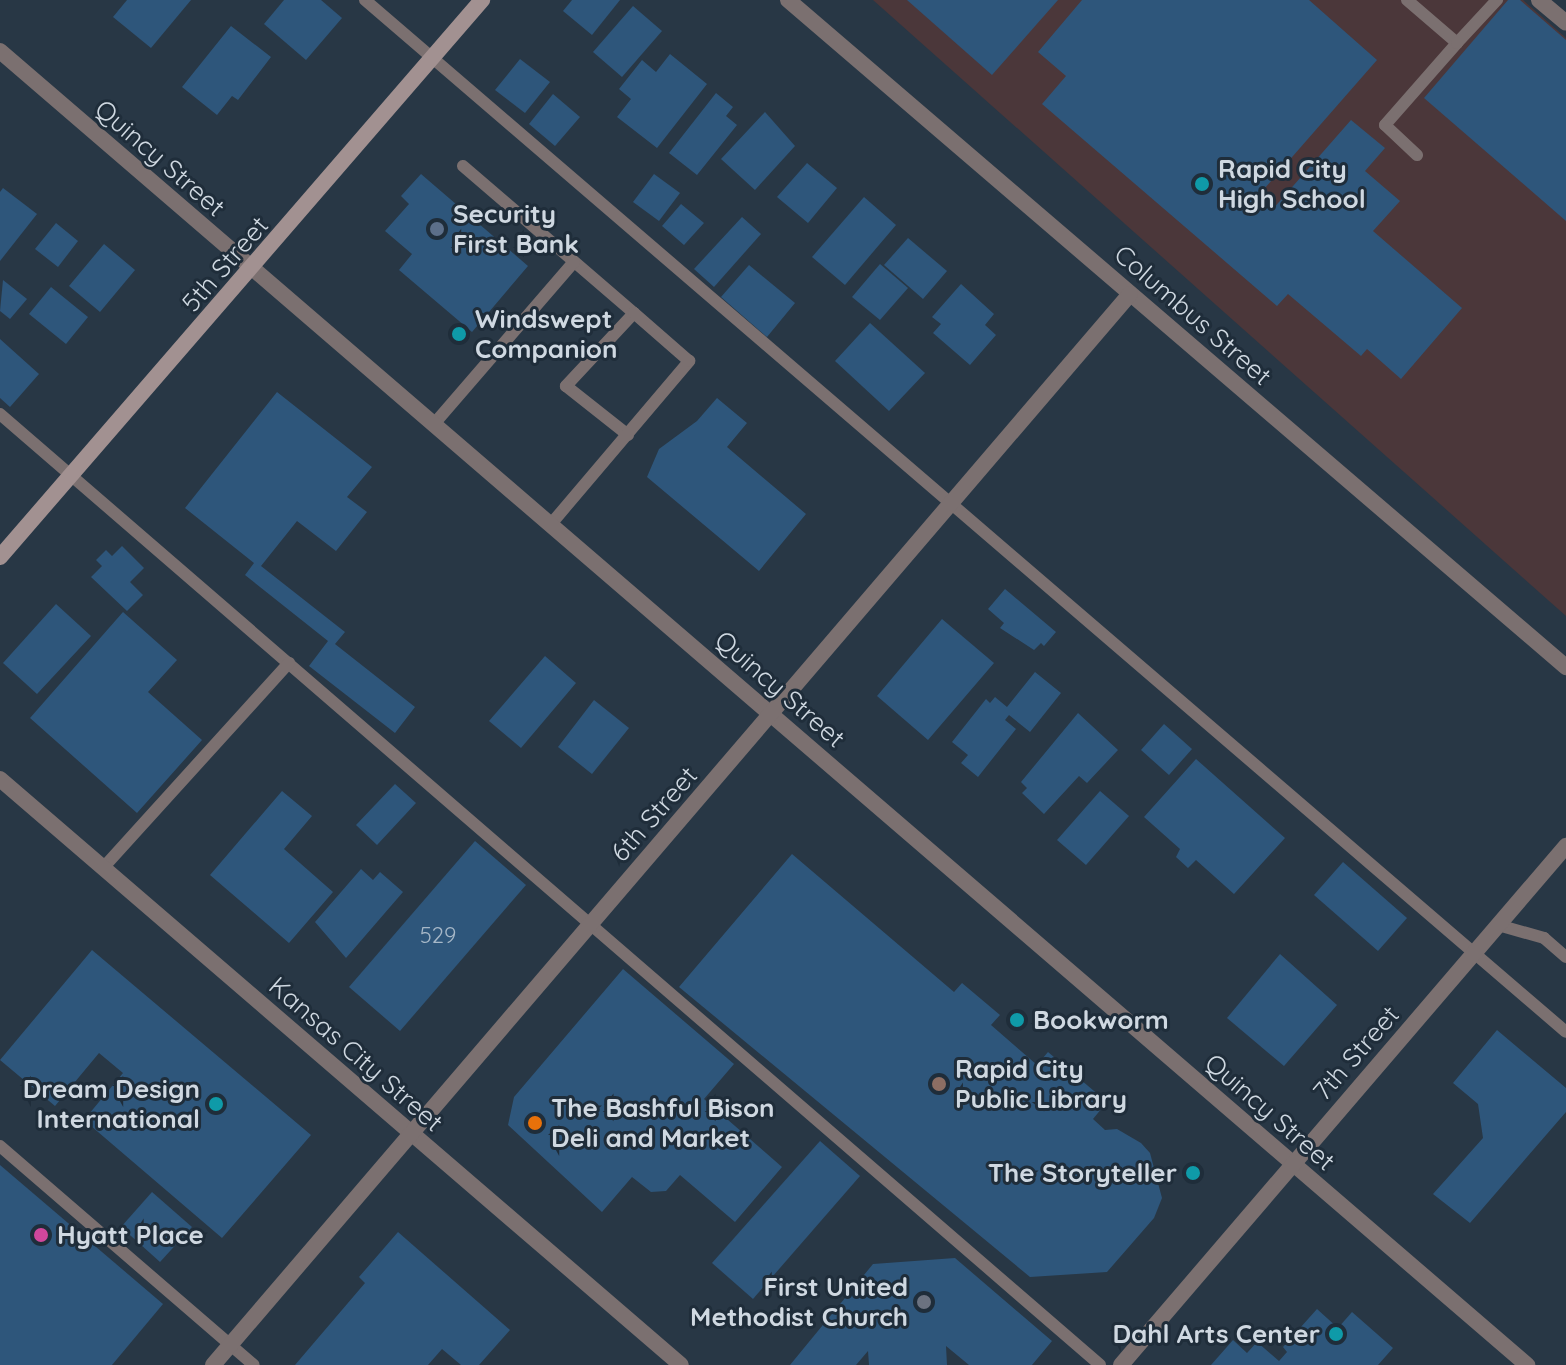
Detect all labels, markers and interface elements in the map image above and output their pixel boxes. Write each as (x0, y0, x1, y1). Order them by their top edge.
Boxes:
street label: Quincy Street (89, 93, 231, 223)
place label: Rapid City High School (1218, 153, 1366, 214)
marker: Rapid City High School (1193, 175, 1211, 193)
place label: Security First Bank (453, 198, 579, 260)
street label: 5th Street (175, 210, 275, 318)
marker: Security First Bank (428, 220, 446, 238)
street label: Columbus Street (1108, 238, 1278, 392)
place label: Windswept Companion (475, 303, 618, 364)
marker: Windswept Companion (450, 325, 468, 343)
street label: Quincy Street (709, 624, 851, 754)
street label: 6th Street (604, 760, 704, 868)
house number: 529 (420, 923, 456, 949)
street label: Kansas City Street (263, 970, 449, 1138)
street label: 7th Street (1306, 999, 1406, 1107)
place label: Bookworm (1033, 1004, 1169, 1036)
marker: Bookworm (1008, 1011, 1026, 1029)
street label: Quincy Street (1199, 1047, 1341, 1177)
place label: Rapid City Public Library (955, 1053, 1127, 1114)
place label: Dream Design International (23, 1073, 200, 1134)
marker: Rapid City Public Library (930, 1075, 948, 1093)
place label: The Bashful Bison Deli and Market (551, 1092, 775, 1154)
marker: Dream Design International (207, 1095, 225, 1113)
marker: The Bashful Bison Deli and Market (526, 1114, 544, 1132)
place label: The Storyteller (988, 1157, 1177, 1189)
marker: The Storyteller (1184, 1164, 1202, 1182)
place label: Hyatt Place (57, 1219, 204, 1251)
marker: Hyatt Place (32, 1226, 50, 1244)
place label: First United Methodist Church (690, 1271, 908, 1332)
marker: First United Methodist Church (915, 1293, 933, 1311)
place label: Dahl Arts Center (1112, 1318, 1320, 1350)
marker: Dahl Arts Center (1327, 1325, 1345, 1343)

